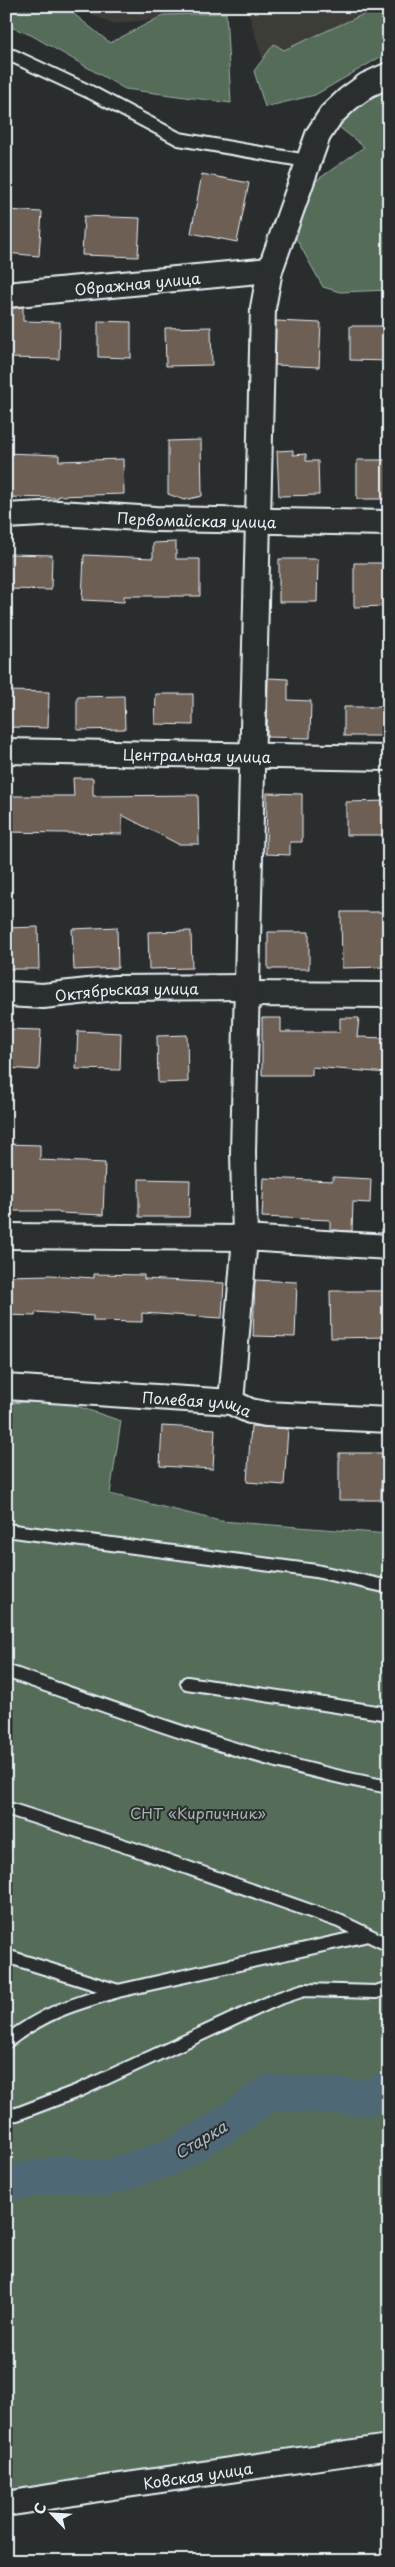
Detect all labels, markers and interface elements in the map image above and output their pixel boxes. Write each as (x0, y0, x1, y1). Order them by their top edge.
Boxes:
street label: Овражная улица (73, 265, 202, 300)
street label: Первомайская улица (116, 505, 277, 533)
street label: Центральная улица (123, 742, 272, 767)
street label: Октябрьская улица (53, 976, 199, 1006)
street label: Полевая улица (141, 1385, 256, 1422)
park label: СНТ «Кирпичник» (130, 1801, 266, 1824)
water label: Старка (169, 2113, 232, 2164)
street label: Ковская улица (142, 2455, 254, 2494)
north arrow (28, 2490, 78, 2540)
text: С (28, 2499, 52, 2518)

